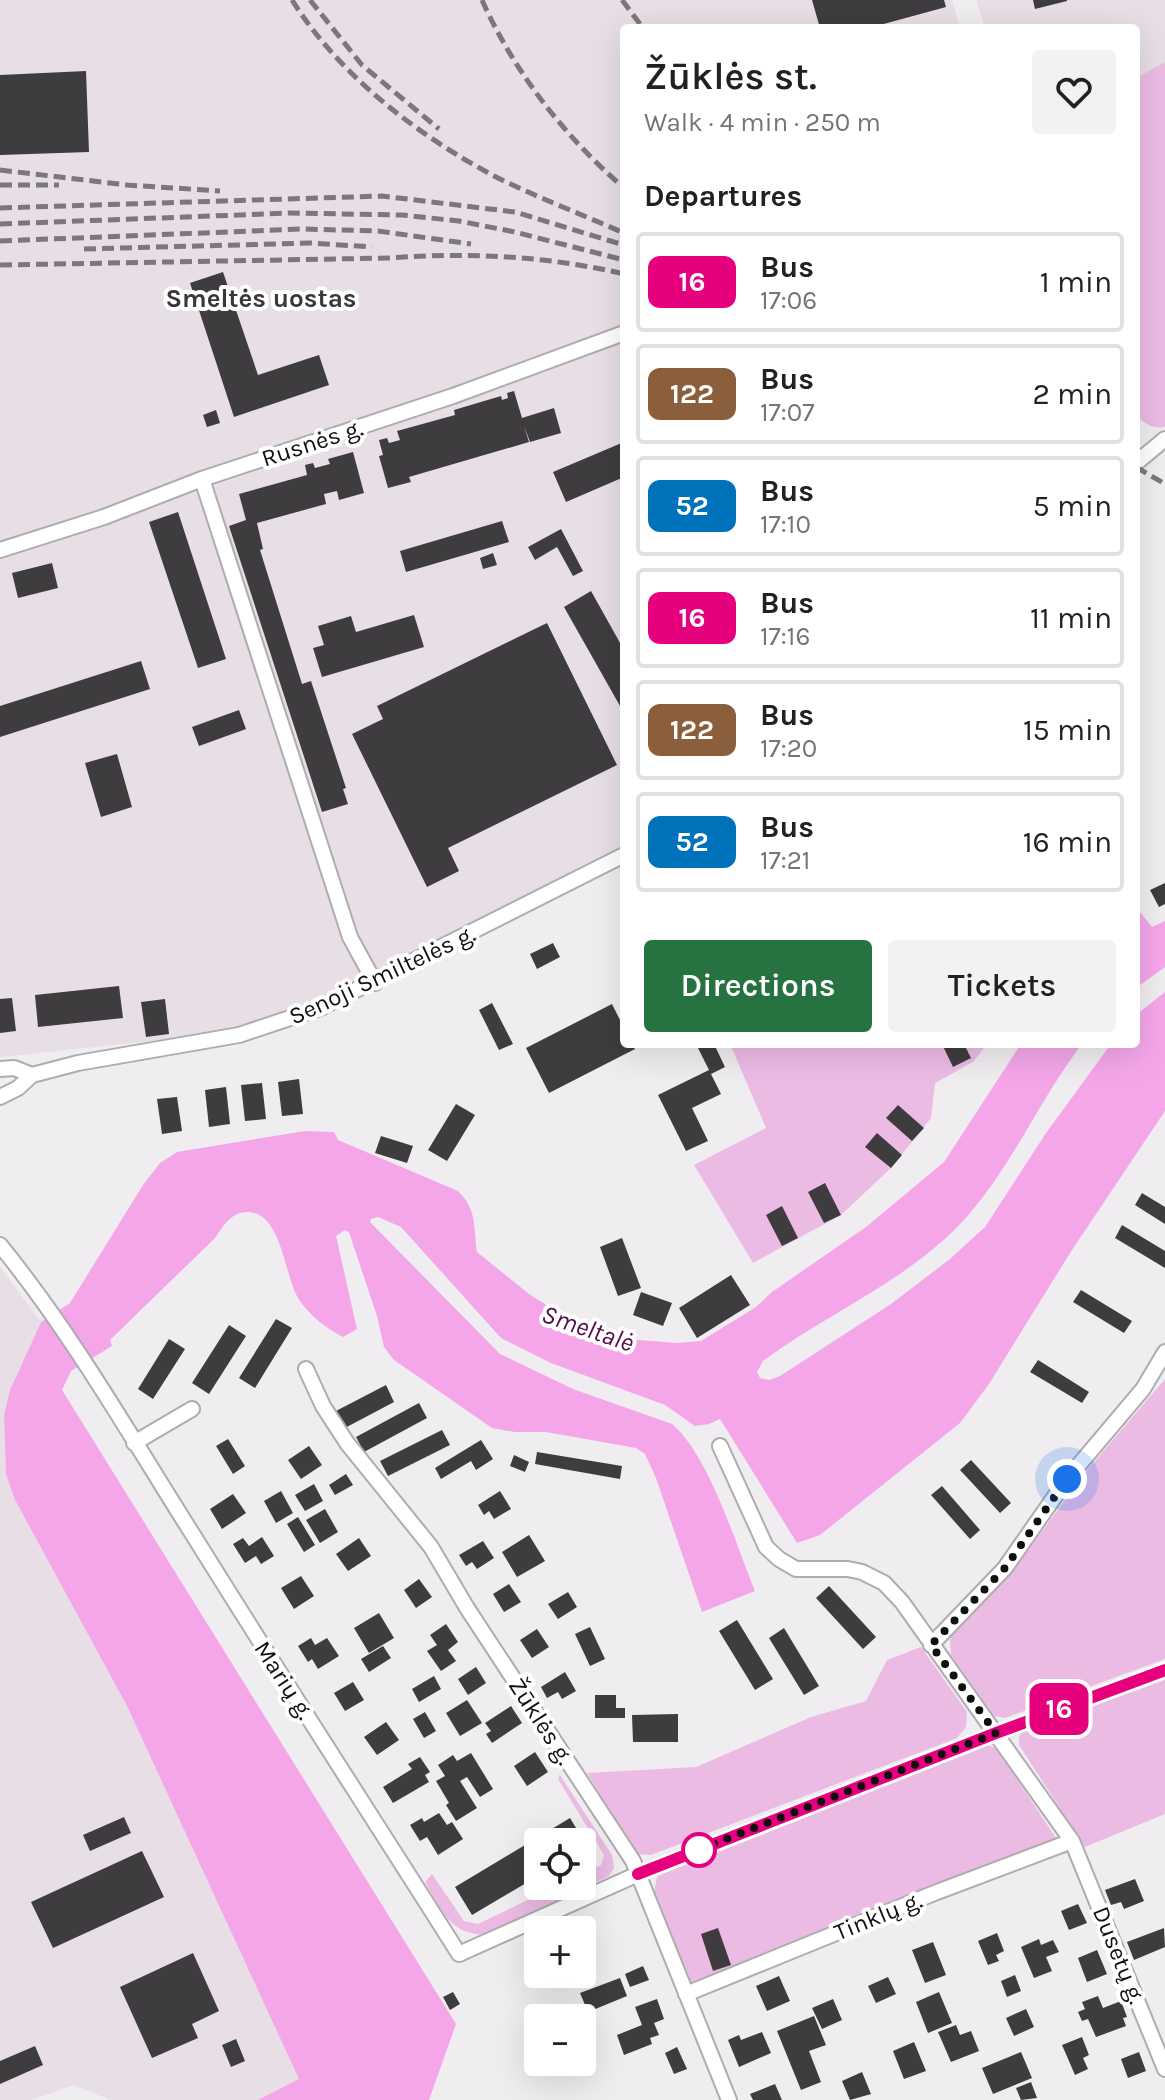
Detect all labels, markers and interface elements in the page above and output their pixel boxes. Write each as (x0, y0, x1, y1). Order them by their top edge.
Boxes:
button: heart (1032, 50, 1116, 134)
text: Žūklės st. (644, 54, 817, 99)
text: Walk · 4 min · 250 m (644, 107, 881, 138)
text: Departures (644, 178, 802, 214)
text: Bus (760, 249, 814, 285)
text: 1 min (1040, 264, 1112, 300)
text: 16 (679, 265, 705, 298)
district label: Smeltės uostas (165, 283, 357, 314)
text: 17:06 (760, 285, 817, 316)
text: Bus (760, 361, 814, 397)
text: 2 min (1032, 376, 1112, 412)
text: 122 (670, 377, 714, 410)
text: 17:07 (760, 397, 814, 428)
street label: Rusnės g. (258, 413, 366, 473)
text: Bus (760, 473, 814, 509)
text: 5 min (1033, 488, 1112, 524)
text: 52 (675, 489, 709, 522)
text: 17:10 (760, 509, 811, 540)
text: Bus (760, 585, 814, 621)
text: 11 min (1030, 600, 1112, 636)
text: 16 (679, 601, 705, 634)
text: 17:16 (760, 621, 810, 652)
text: Bus (760, 697, 814, 733)
text: 15 min (1023, 712, 1112, 748)
text: 122 (670, 713, 714, 746)
text: 17:20 (760, 733, 817, 764)
text: Bus (760, 809, 814, 845)
text: 16 min (1023, 824, 1112, 860)
text: 52 (675, 825, 709, 858)
text: 17:21 (760, 845, 810, 876)
street label: Senoji Smiltelės g. (284, 920, 480, 1030)
button: Directions (644, 940, 872, 1032)
button: Tickets (888, 940, 1116, 1032)
water label: Smeltalė (538, 1298, 638, 1359)
your location (1047, 1459, 1087, 1499)
street label: Marių g. (248, 1636, 320, 1724)
street label: Žūklės g. (503, 1673, 579, 1769)
line badge: 16 (1023, 1683, 1095, 1735)
text: 16 (1046, 1692, 1072, 1725)
map controls (524, 1828, 596, 2076)
button: locate (524, 1828, 596, 1900)
unlabelled marker (682, 1833, 716, 1867)
street label: Tinklų g. (830, 1886, 926, 1946)
street label: Dusetų g. (1087, 1902, 1151, 2008)
button: + (524, 1916, 596, 1988)
button: − (524, 2004, 596, 2076)

